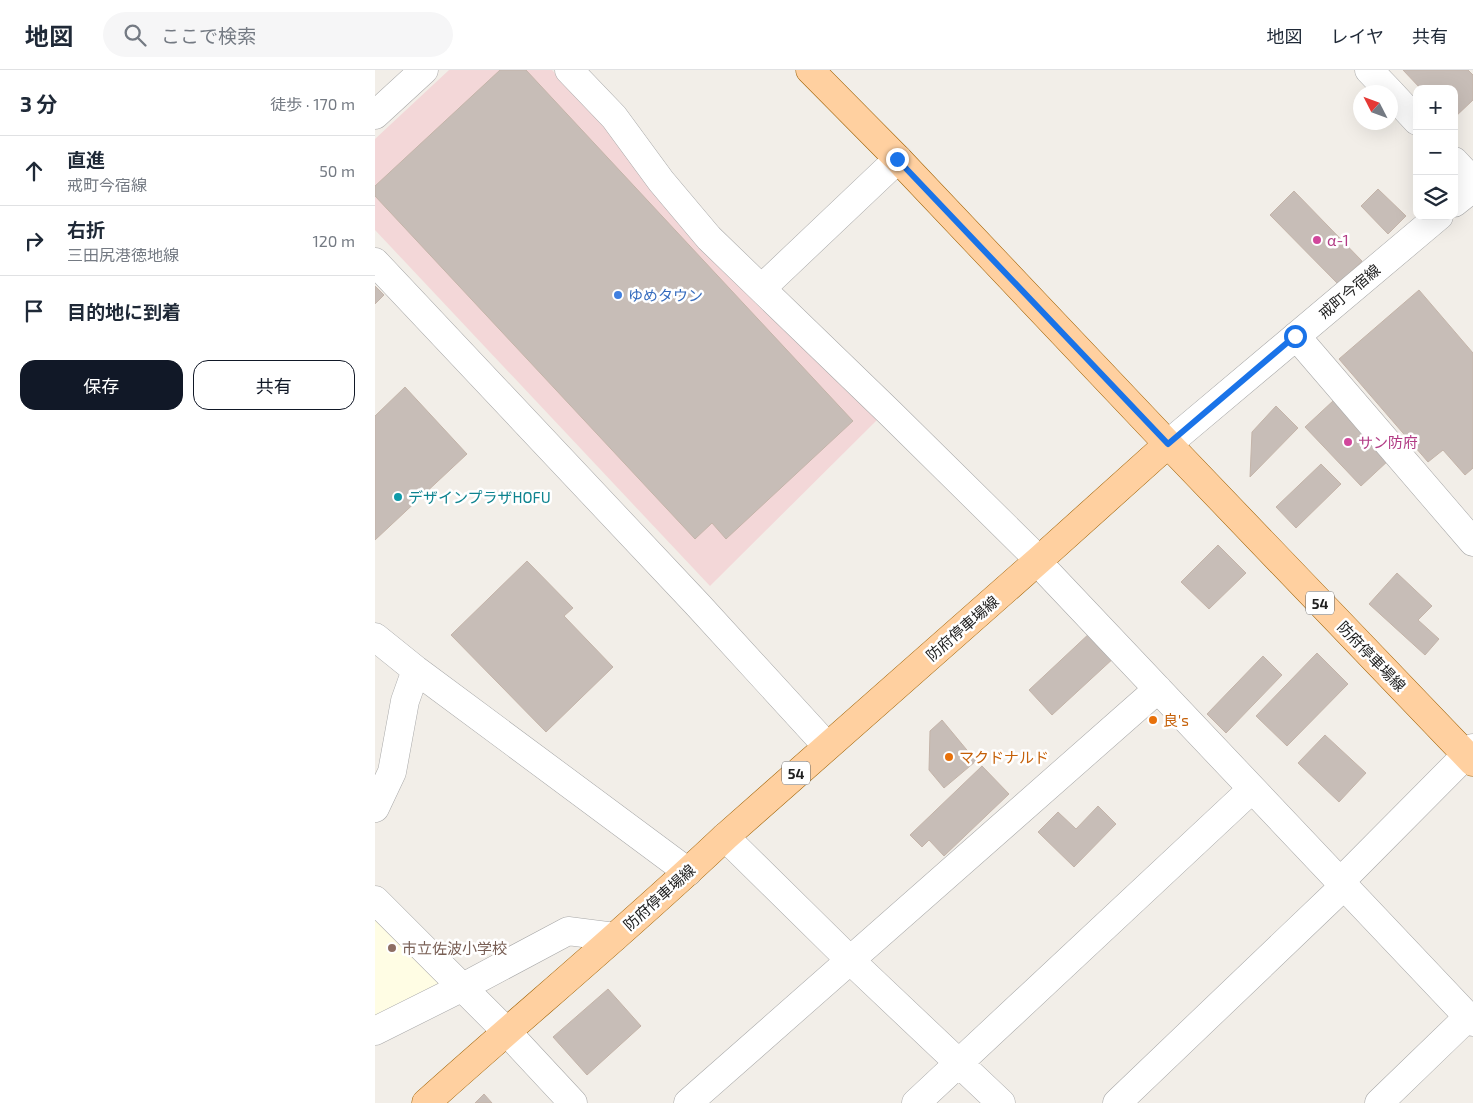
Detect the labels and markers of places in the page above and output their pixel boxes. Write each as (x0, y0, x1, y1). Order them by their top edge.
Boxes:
place label: α-1 (1327, 231, 1349, 249)
marker: α-1 (1311, 234, 1323, 246)
place label: ゆめタウン (628, 286, 703, 304)
marker: ゆめタウン (612, 289, 624, 301)
place label: サン防府 (1358, 433, 1418, 451)
marker: サン防府 (1342, 436, 1354, 448)
place label: デザインプラザHOFU (408, 488, 551, 506)
marker: デザインプラザHOFU (392, 491, 404, 503)
place label: 良's (1163, 711, 1189, 729)
marker: 良's (1147, 714, 1159, 726)
place label: マクドナルド (959, 748, 1049, 766)
marker: マクドナルド (943, 751, 955, 763)
place label: 市立佐波小学校 (402, 939, 507, 957)
marker: 市立佐波小学校 (386, 942, 398, 954)

